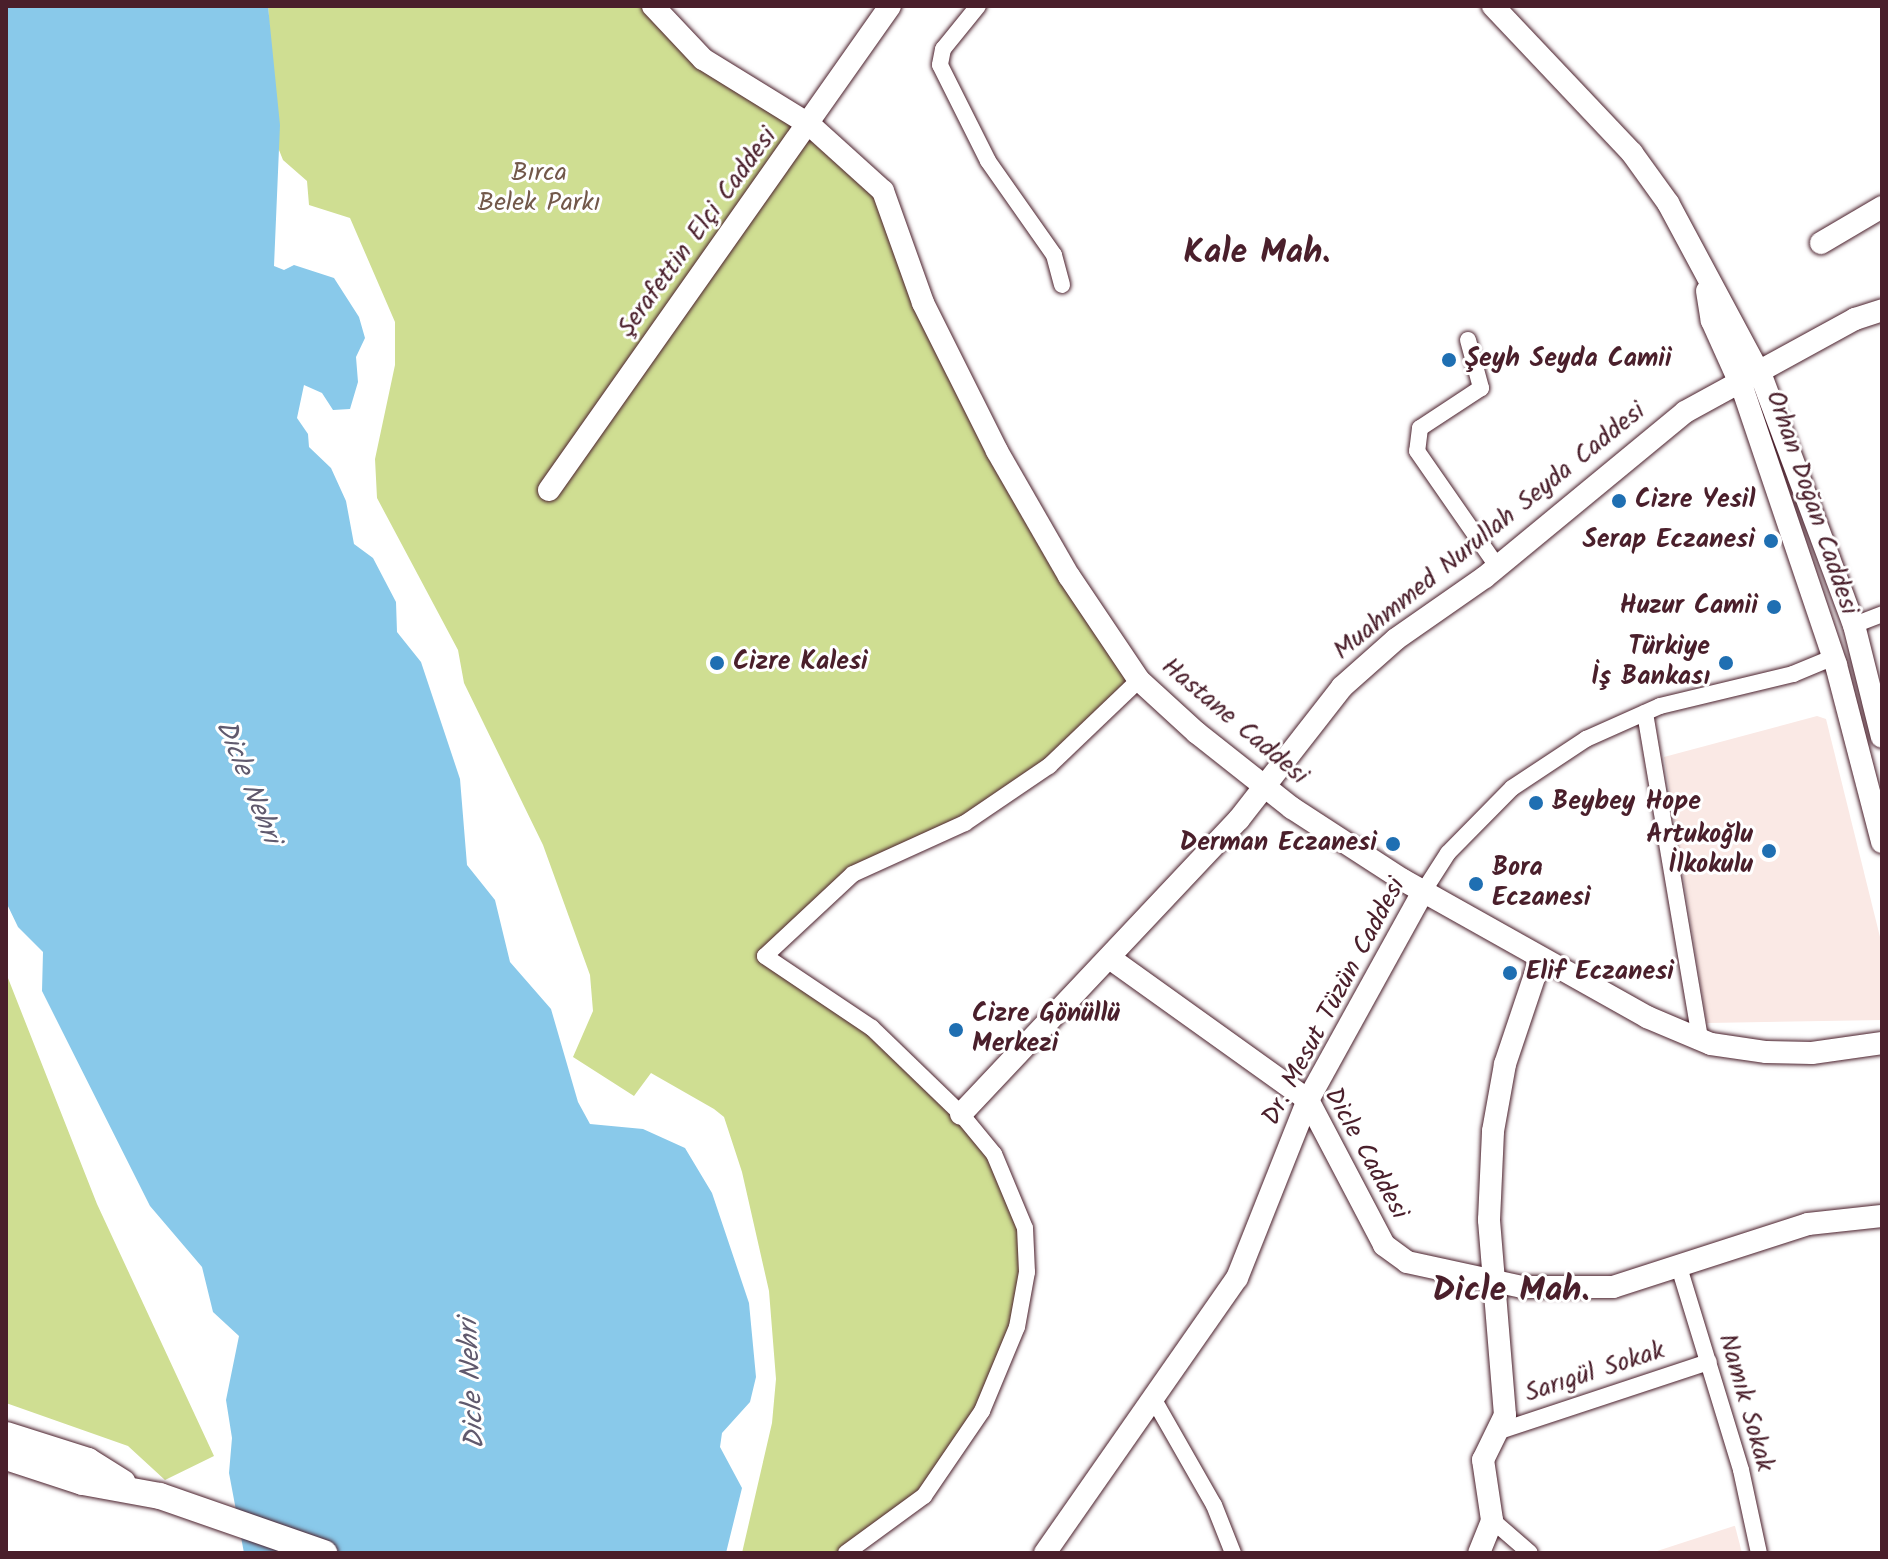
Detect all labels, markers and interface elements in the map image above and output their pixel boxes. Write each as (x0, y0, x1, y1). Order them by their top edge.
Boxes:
street label: Şerafettin Elçi Caddesi (612, 122, 784, 344)
park label: Bırca Belek Parkı (478, 158, 600, 220)
district label: Kale Mah. (1184, 234, 1330, 274)
place label: Şeyh Seyda Camii (1465, 344, 1672, 376)
marker: Şeyh Seyda Camii (1440, 351, 1458, 369)
street label: Orhan Doğan Caddesi (1758, 387, 1864, 619)
street label: Muahmmed Nurullah Seyda Caddesi (1328, 396, 1652, 668)
place label: Cizre Yesil (1635, 485, 1755, 517)
marker: Cizre Yesil (1610, 492, 1628, 510)
place label: Serap Eczanesi (1583, 525, 1755, 557)
marker: Serap Eczanesi (1762, 532, 1780, 550)
place label: Huzur Camii (1620, 591, 1758, 623)
marker: Huzur Camii (1765, 598, 1783, 616)
place label: Türkiye İş Bankası (1591, 632, 1710, 694)
place label: Cizre Kalesi (733, 647, 868, 679)
street label: Hastane Caddesi (1154, 652, 1314, 792)
marker: Cizre Kalesi (708, 654, 726, 672)
marker: Türkiye İş Bankası (1717, 654, 1735, 672)
water label: Dicle Nehri (207, 715, 287, 849)
place label: Beybey Hope (1552, 787, 1701, 819)
marker: Beybey Hope (1527, 794, 1545, 812)
place label: Artukoğlu İlkokulu (1646, 820, 1753, 882)
place label: Derman Eczanesi (1180, 828, 1377, 860)
marker: Derman Eczanesi (1384, 835, 1402, 853)
marker: Artukoğlu İlkokulu (1760, 842, 1778, 860)
place label: Bora Eczanesi (1492, 853, 1591, 914)
street label: Dr. Mesut Tüzün Caddesi (1257, 873, 1413, 1131)
marker: Bora Eczanesi (1467, 875, 1485, 893)
place label: Elif Eczanesi (1526, 957, 1674, 989)
marker: Elif Eczanesi (1501, 964, 1519, 982)
place label: Cizre Gönüllü Merkezi (972, 999, 1120, 1060)
marker: Cizre Gönüllü Merkezi (947, 1021, 965, 1039)
street label: Dicle Caddesi (1316, 1083, 1414, 1225)
district label: Dicle Mah. (1432, 1272, 1590, 1312)
water label: Dicle Nehri (453, 1318, 493, 1450)
street label: Namık Sokak (1710, 1330, 1780, 1476)
street label: Sarıgül Sokak (1521, 1336, 1669, 1410)

